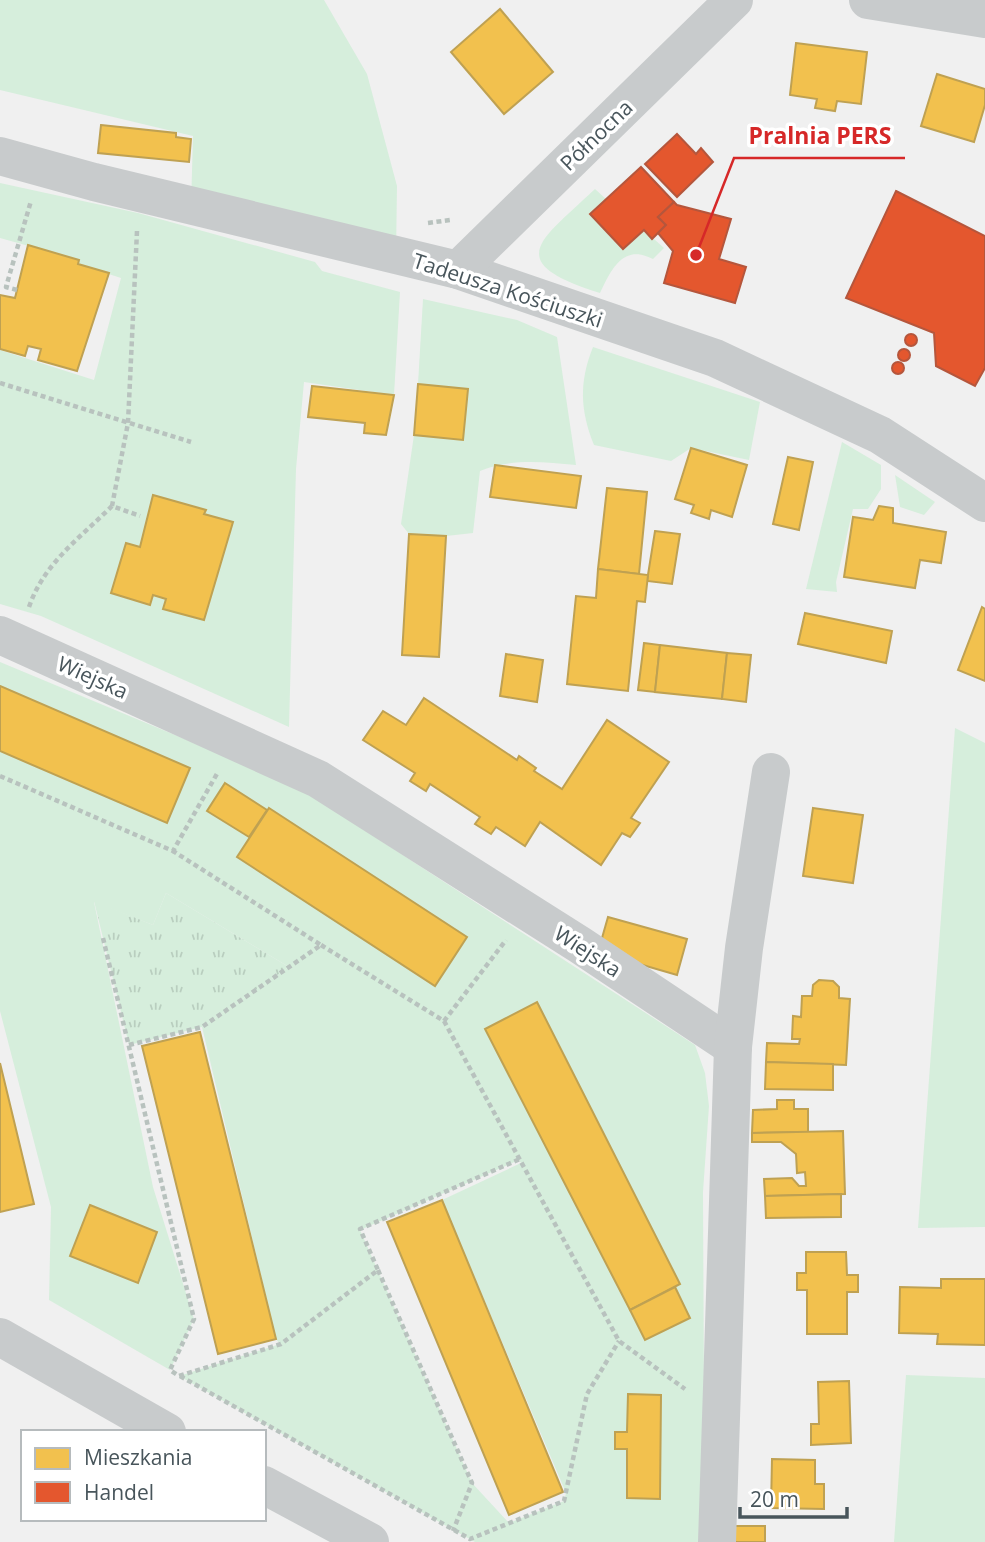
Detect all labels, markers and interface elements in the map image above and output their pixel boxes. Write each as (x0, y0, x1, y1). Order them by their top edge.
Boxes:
street label: Północna (554, 93, 638, 177)
callout: Pralnia PERS (734, 114, 905, 158)
text: Pralnia PERS (749, 119, 891, 151)
street label: Tadeusza Kościuszki (410, 246, 606, 334)
street label: Wiejska (53, 649, 133, 705)
street label: Wiejska (549, 919, 627, 983)
legend (21, 1430, 266, 1521)
text: Mieszkania (84, 1443, 192, 1471)
scale bar (740, 1476, 847, 1520)
text: Handel (84, 1478, 154, 1506)
text: 20 m (750, 1485, 799, 1513)

